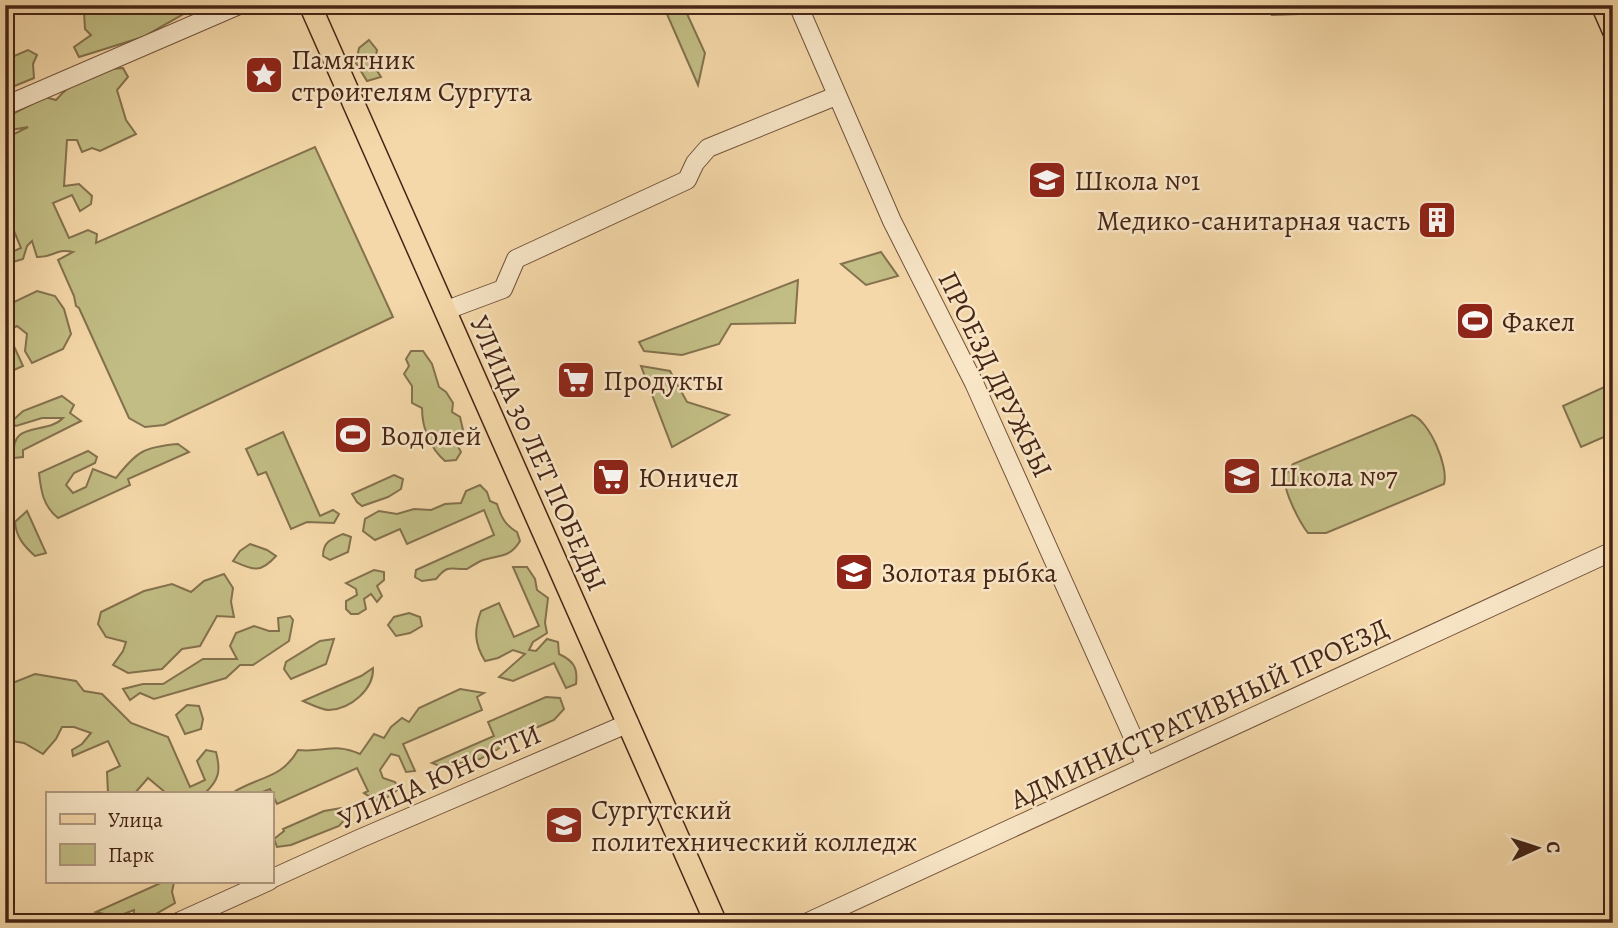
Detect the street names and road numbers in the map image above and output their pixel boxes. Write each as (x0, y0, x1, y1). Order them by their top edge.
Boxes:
street label: ПРОЕЗД ДРУЖБЫ (929, 265, 1061, 484)
street label: УЛИЦА 30 ЛЕТ ПОБЕДЫ (460, 310, 616, 597)
street label: АДМИНИСТРАТИВНЫЙ ПРОЕЗД (1003, 609, 1395, 819)
street label: УЛИЦА ЮНОСТИ (332, 715, 547, 839)

